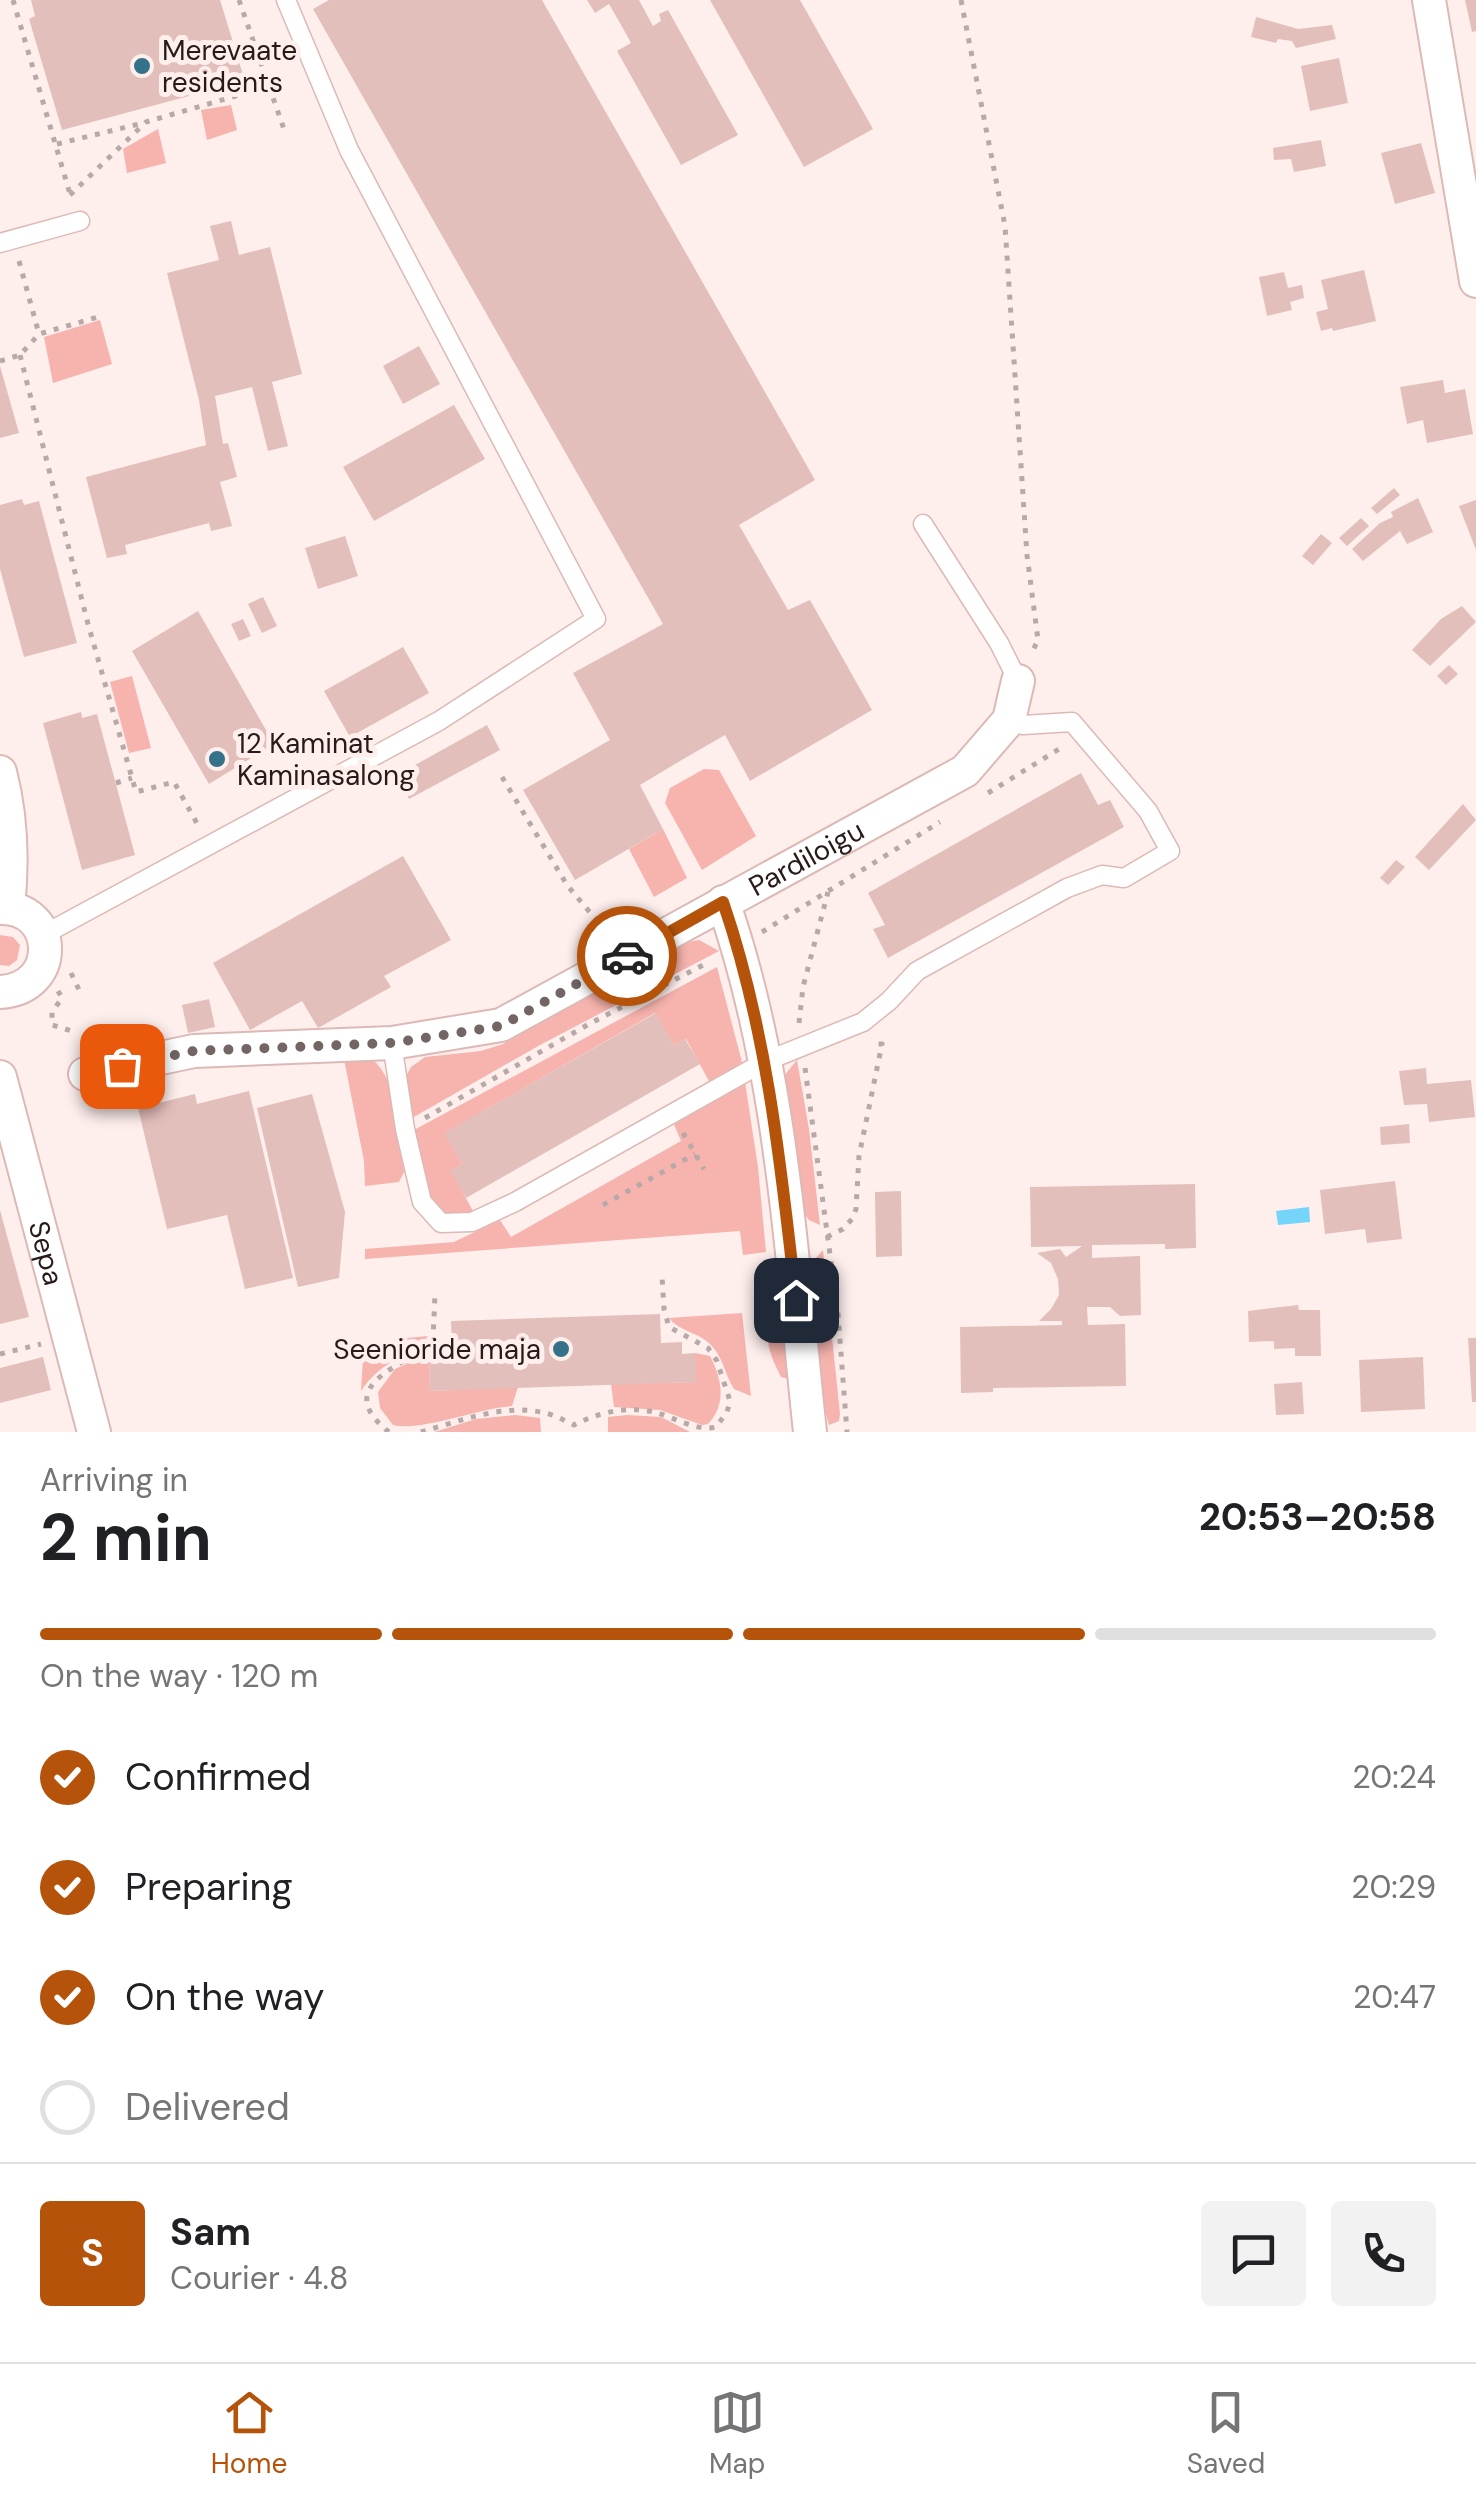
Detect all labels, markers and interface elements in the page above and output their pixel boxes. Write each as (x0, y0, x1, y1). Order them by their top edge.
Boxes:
place label: Merevaate residents (162, 32, 297, 101)
marker: Merevaate residents (131, 55, 153, 77)
place label: 12 Kaminat Kaminasalong (237, 725, 415, 794)
marker: 12 Kaminat Kaminasalong (206, 748, 228, 770)
street label: Pardiloigu (742, 811, 870, 904)
courier (577, 906, 677, 1006)
icon: car (600, 929, 655, 984)
pin (80, 1024, 165, 1109)
icon: bag (95, 1039, 150, 1094)
street label: Sepa (20, 1217, 73, 1289)
pin (754, 1258, 839, 1343)
icon: home (769, 1273, 824, 1328)
place label: Seenioride maja (333, 1331, 541, 1368)
marker: Seenioride maja (550, 1338, 572, 1360)
text: Arriving in (40, 1459, 188, 1501)
text: 20:53–20:58 (1199, 1492, 1436, 1542)
text: 2 min (40, 1496, 212, 1580)
text: On the way · 120 m (40, 1655, 318, 1697)
icon: check (40, 1750, 95, 1805)
text: Confirmed (125, 1752, 311, 1802)
text: 20:24 (1352, 1756, 1436, 1798)
icon: check (40, 1860, 95, 1915)
text: Preparing (125, 1862, 293, 1912)
text: 20:29 (1351, 1866, 1436, 1908)
icon: check (40, 1970, 95, 2025)
text: On the way (125, 1972, 324, 2022)
text: 20:47 (1353, 1976, 1436, 2018)
text: Delivered (125, 2082, 290, 2132)
button: chat (1201, 2201, 1306, 2306)
button: phone (1331, 2201, 1436, 2306)
text: Sam (170, 2207, 251, 2257)
text: S (81, 2228, 104, 2278)
text: Courier · 4.8 (170, 2257, 348, 2299)
tab: Home (211, 2385, 287, 2482)
tab: Map (709, 2385, 765, 2482)
tab: Saved (1187, 2385, 1265, 2482)

